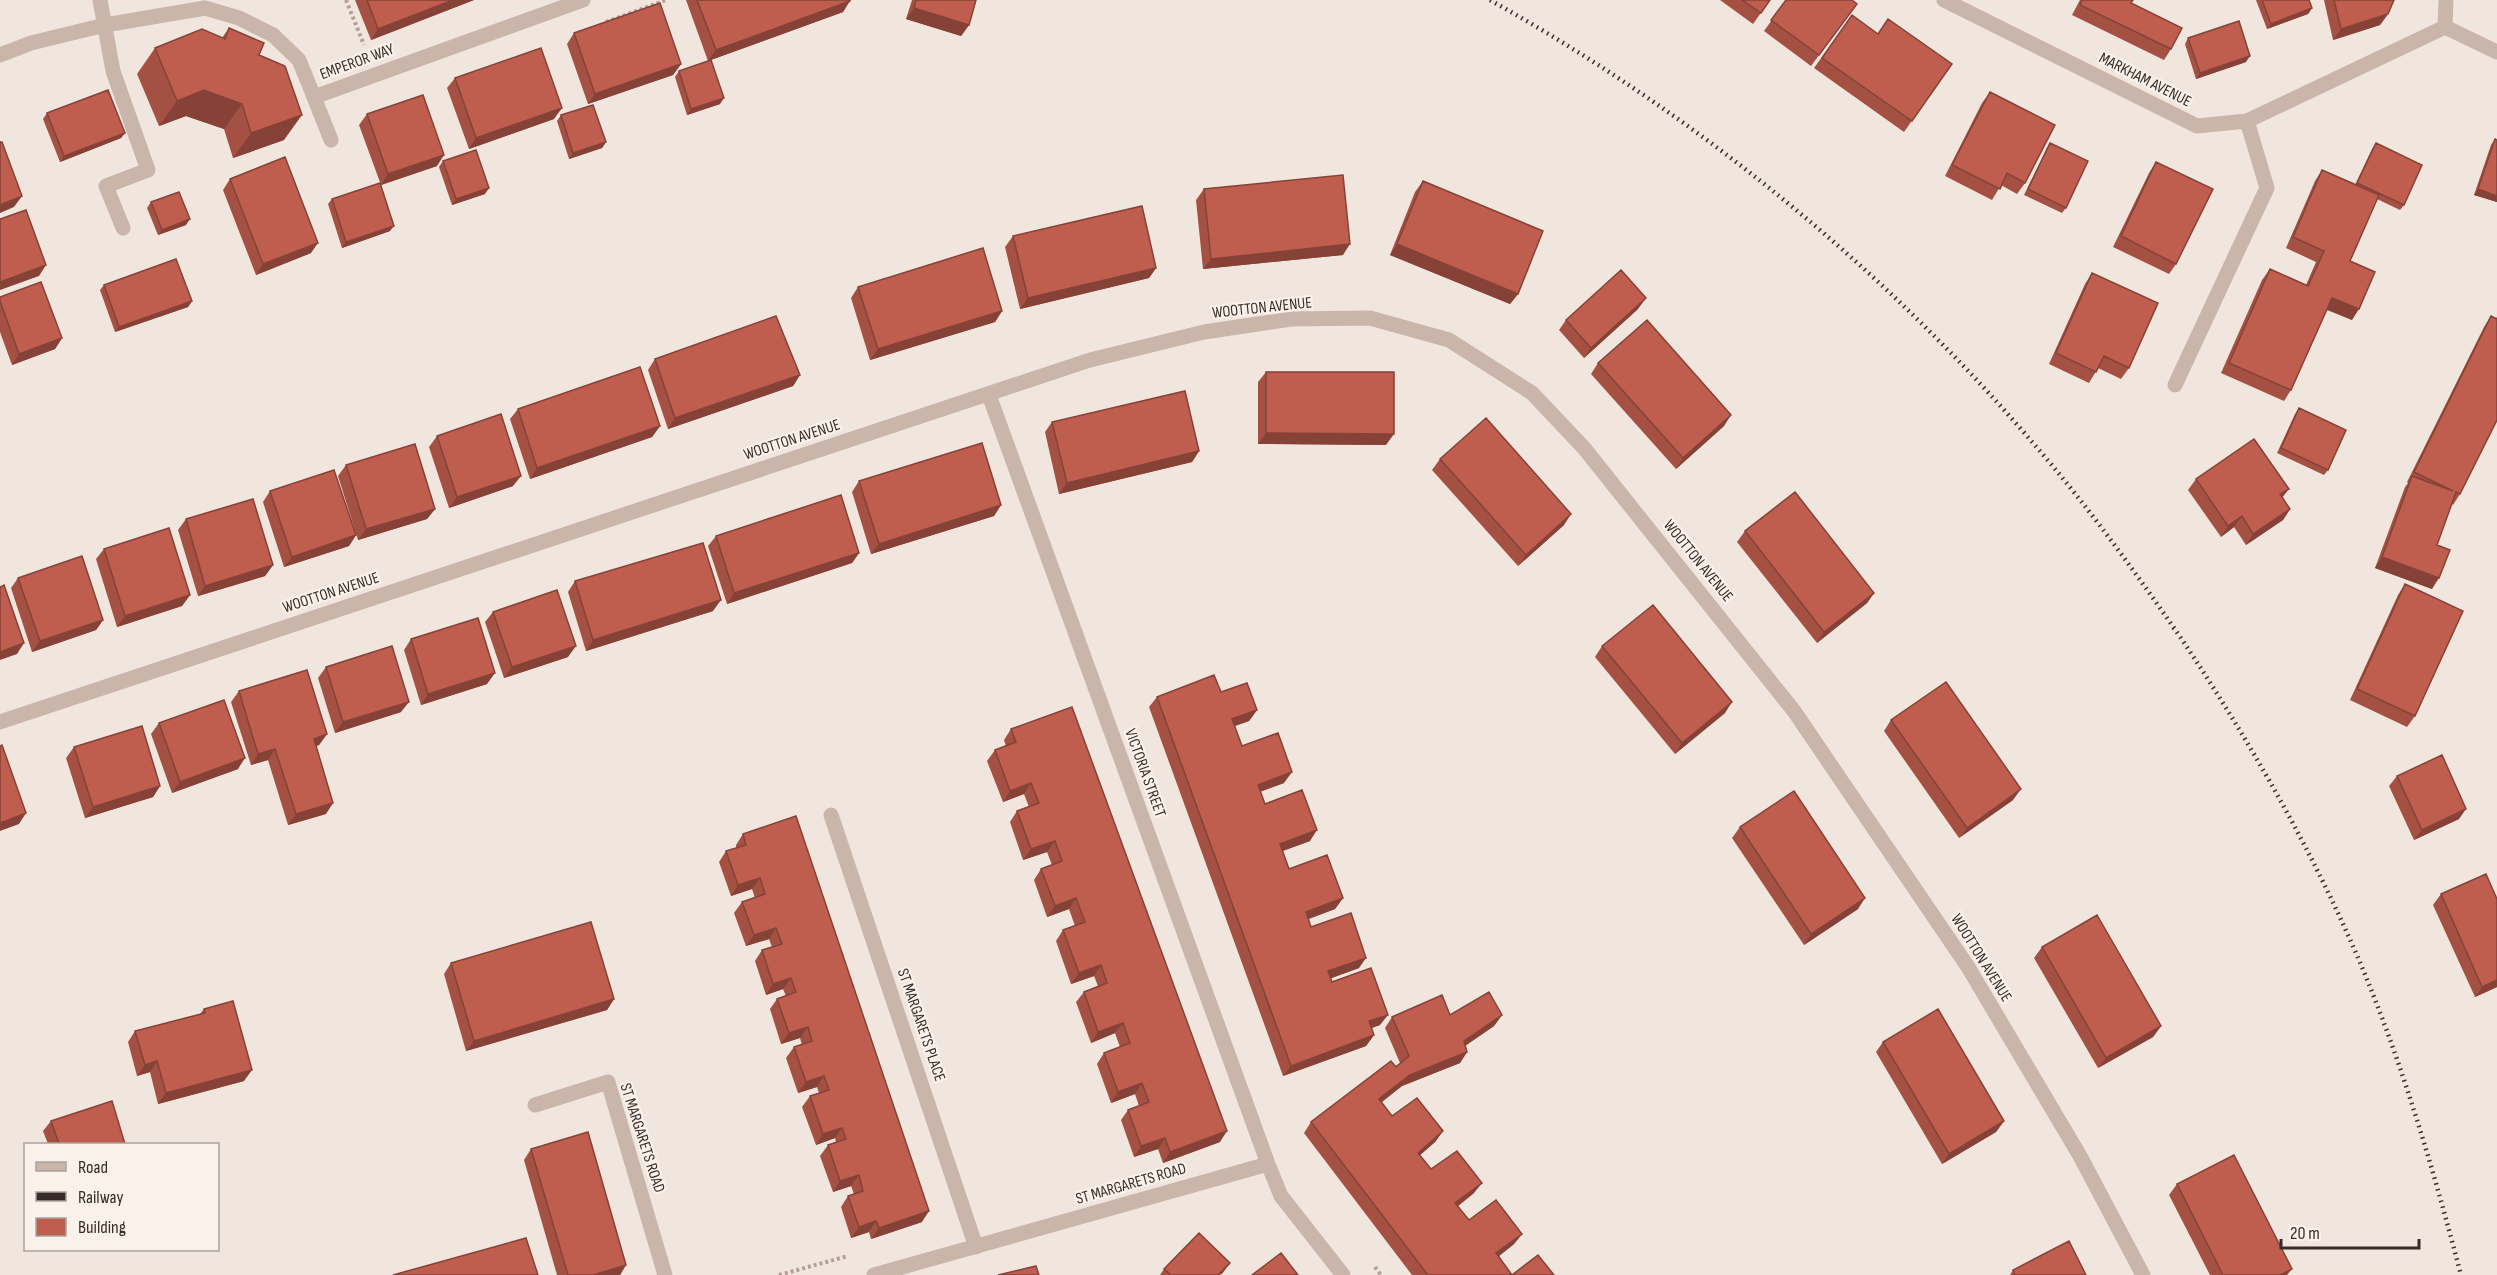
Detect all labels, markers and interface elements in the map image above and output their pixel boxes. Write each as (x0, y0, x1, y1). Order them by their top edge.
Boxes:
street label: EMPEROR WAY (317, 40, 397, 84)
street label: MARKHAM AVENUE (2096, 49, 2194, 111)
street label: WOOTTON AVENUE (1211, 293, 1313, 323)
street label: WOOTTON AVENUE (741, 416, 843, 464)
street label: WOOTTON AVENUE (1659, 516, 1737, 606)
street label: WOOTTON AVENUE (280, 569, 382, 617)
street label: VICTORIA STREET (1120, 726, 1170, 820)
street label: WOOTTON AVENUE (1946, 911, 2016, 1005)
street label: ST MARGARETS PLACE (893, 966, 949, 1084)
street label: ST MARGARETS ROAD (615, 1081, 669, 1195)
legend (24, 1143, 219, 1251)
text: Road (78, 1157, 108, 1178)
street label: ST MARGARETS ROAD (1074, 1159, 1188, 1209)
text: Railway (78, 1187, 123, 1208)
scale bar (2281, 1212, 2419, 1250)
text: Building (78, 1217, 126, 1238)
text: 20 m (2290, 1223, 2320, 1244)

